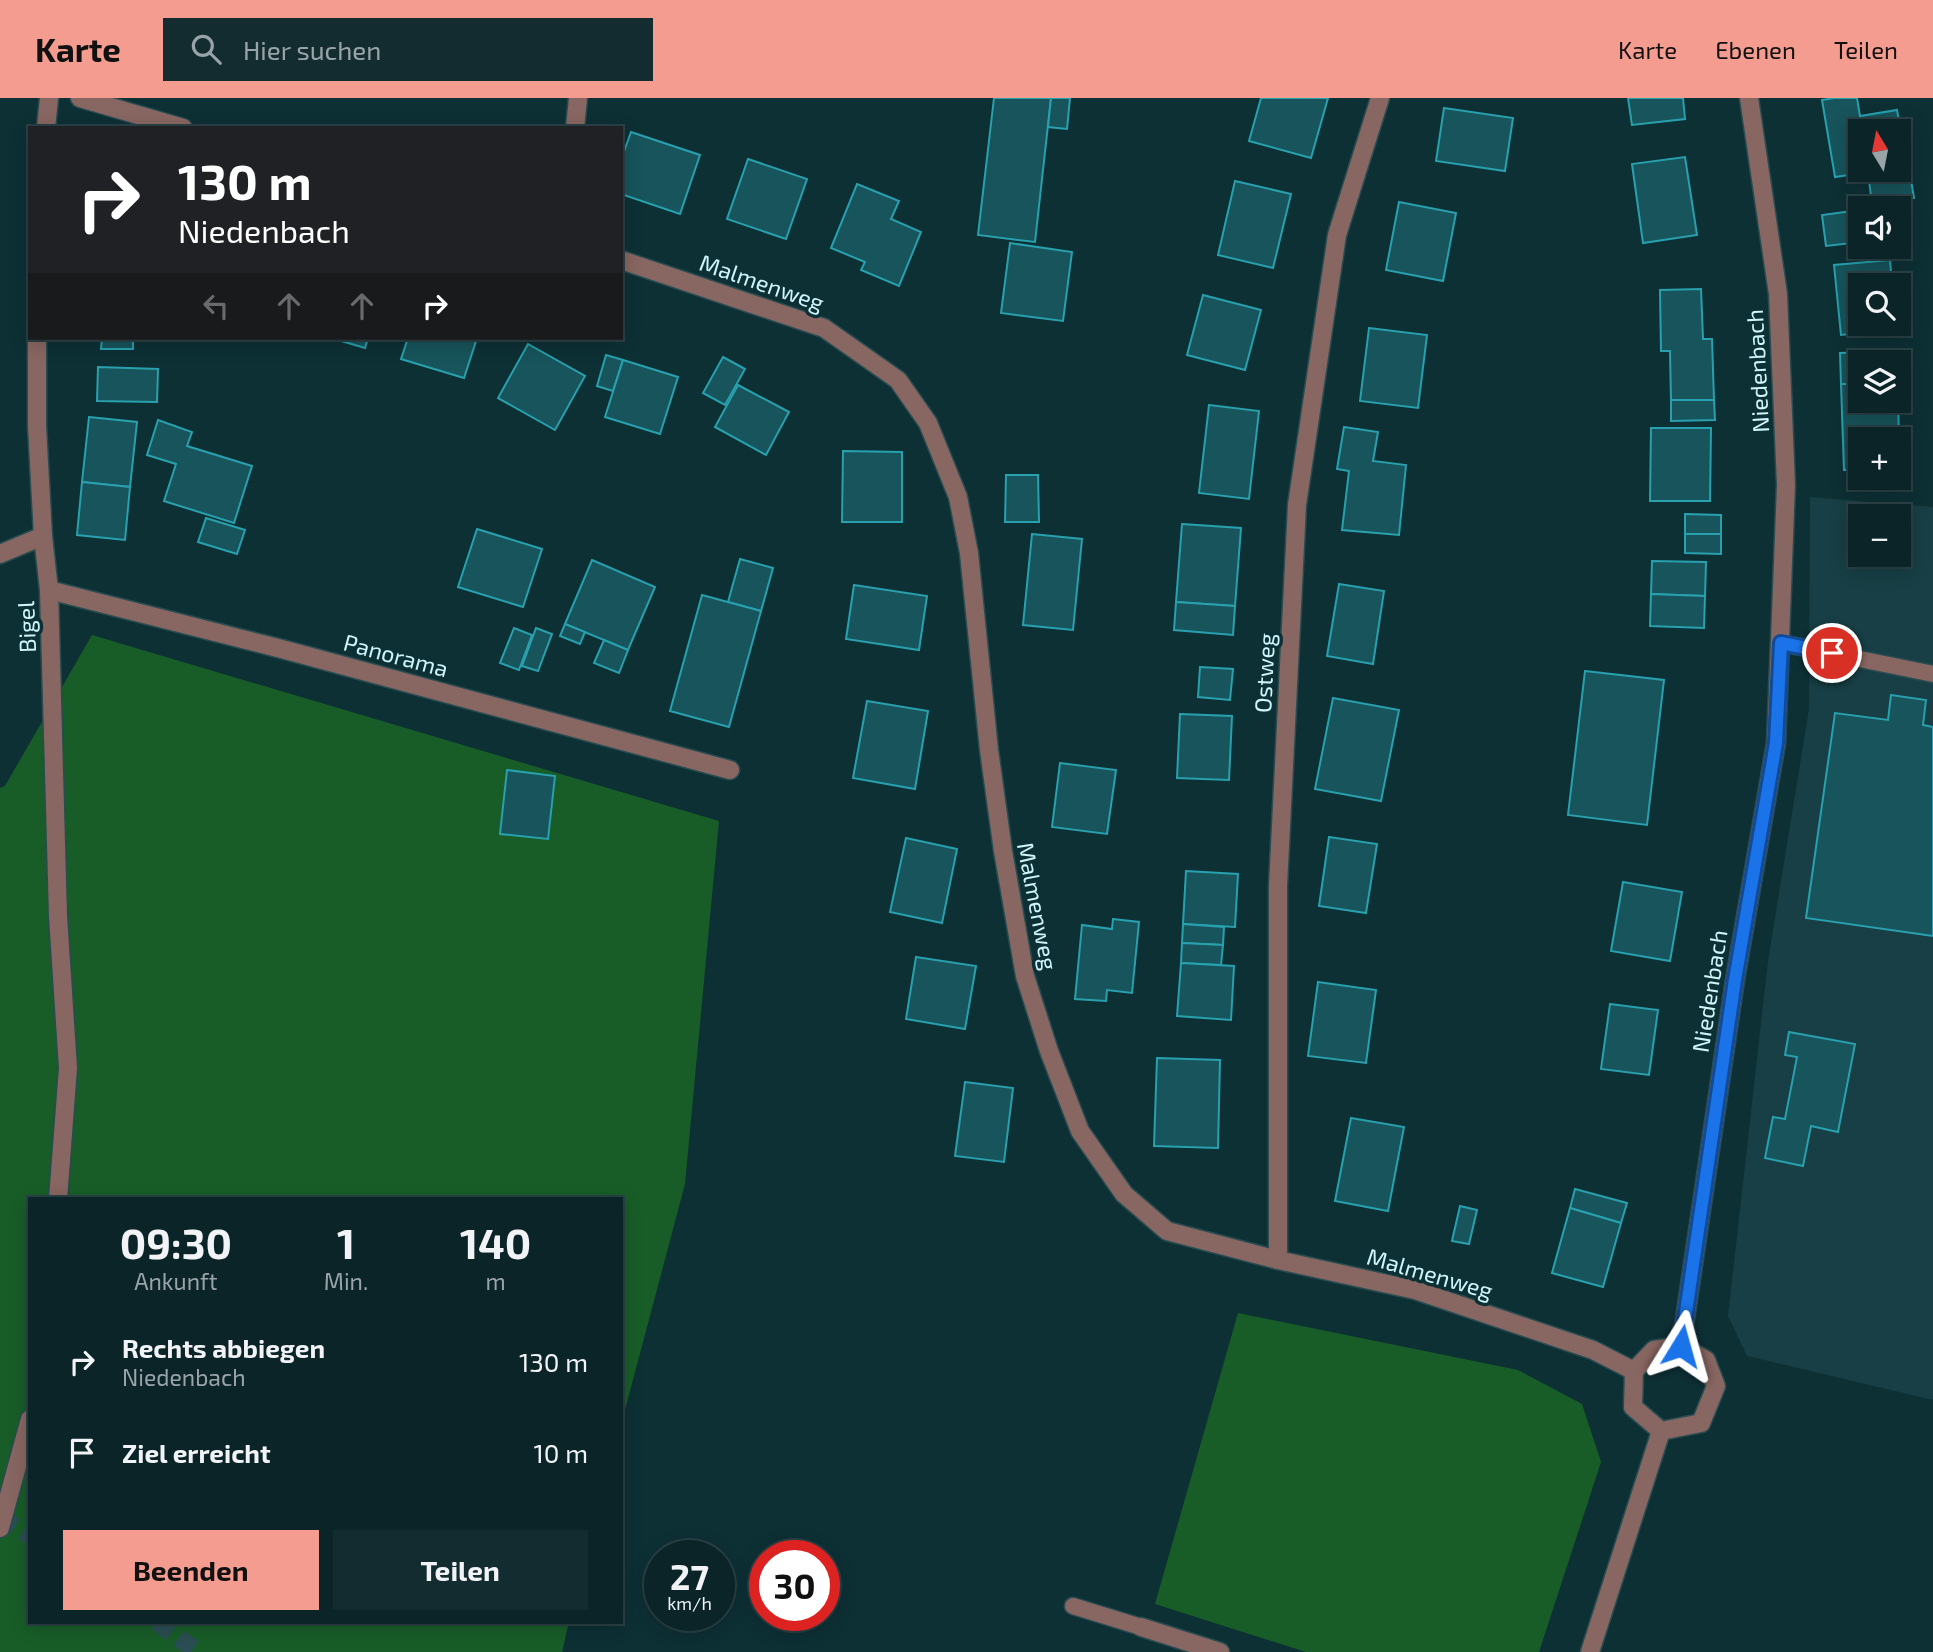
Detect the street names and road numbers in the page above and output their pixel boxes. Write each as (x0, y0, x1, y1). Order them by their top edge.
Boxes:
street label: Malmenweg (696, 248, 828, 316)
street label: Niedenbach (1740, 309, 1774, 433)
street label: Bigel (11, 600, 41, 653)
street label: Panorama (341, 628, 451, 682)
street label: Ostweg (1248, 632, 1280, 714)
street label: Malmenweg (1012, 840, 1064, 972)
street label: Niedenbach (1686, 928, 1732, 1054)
street label: Malmenweg (1364, 1242, 1496, 1304)

